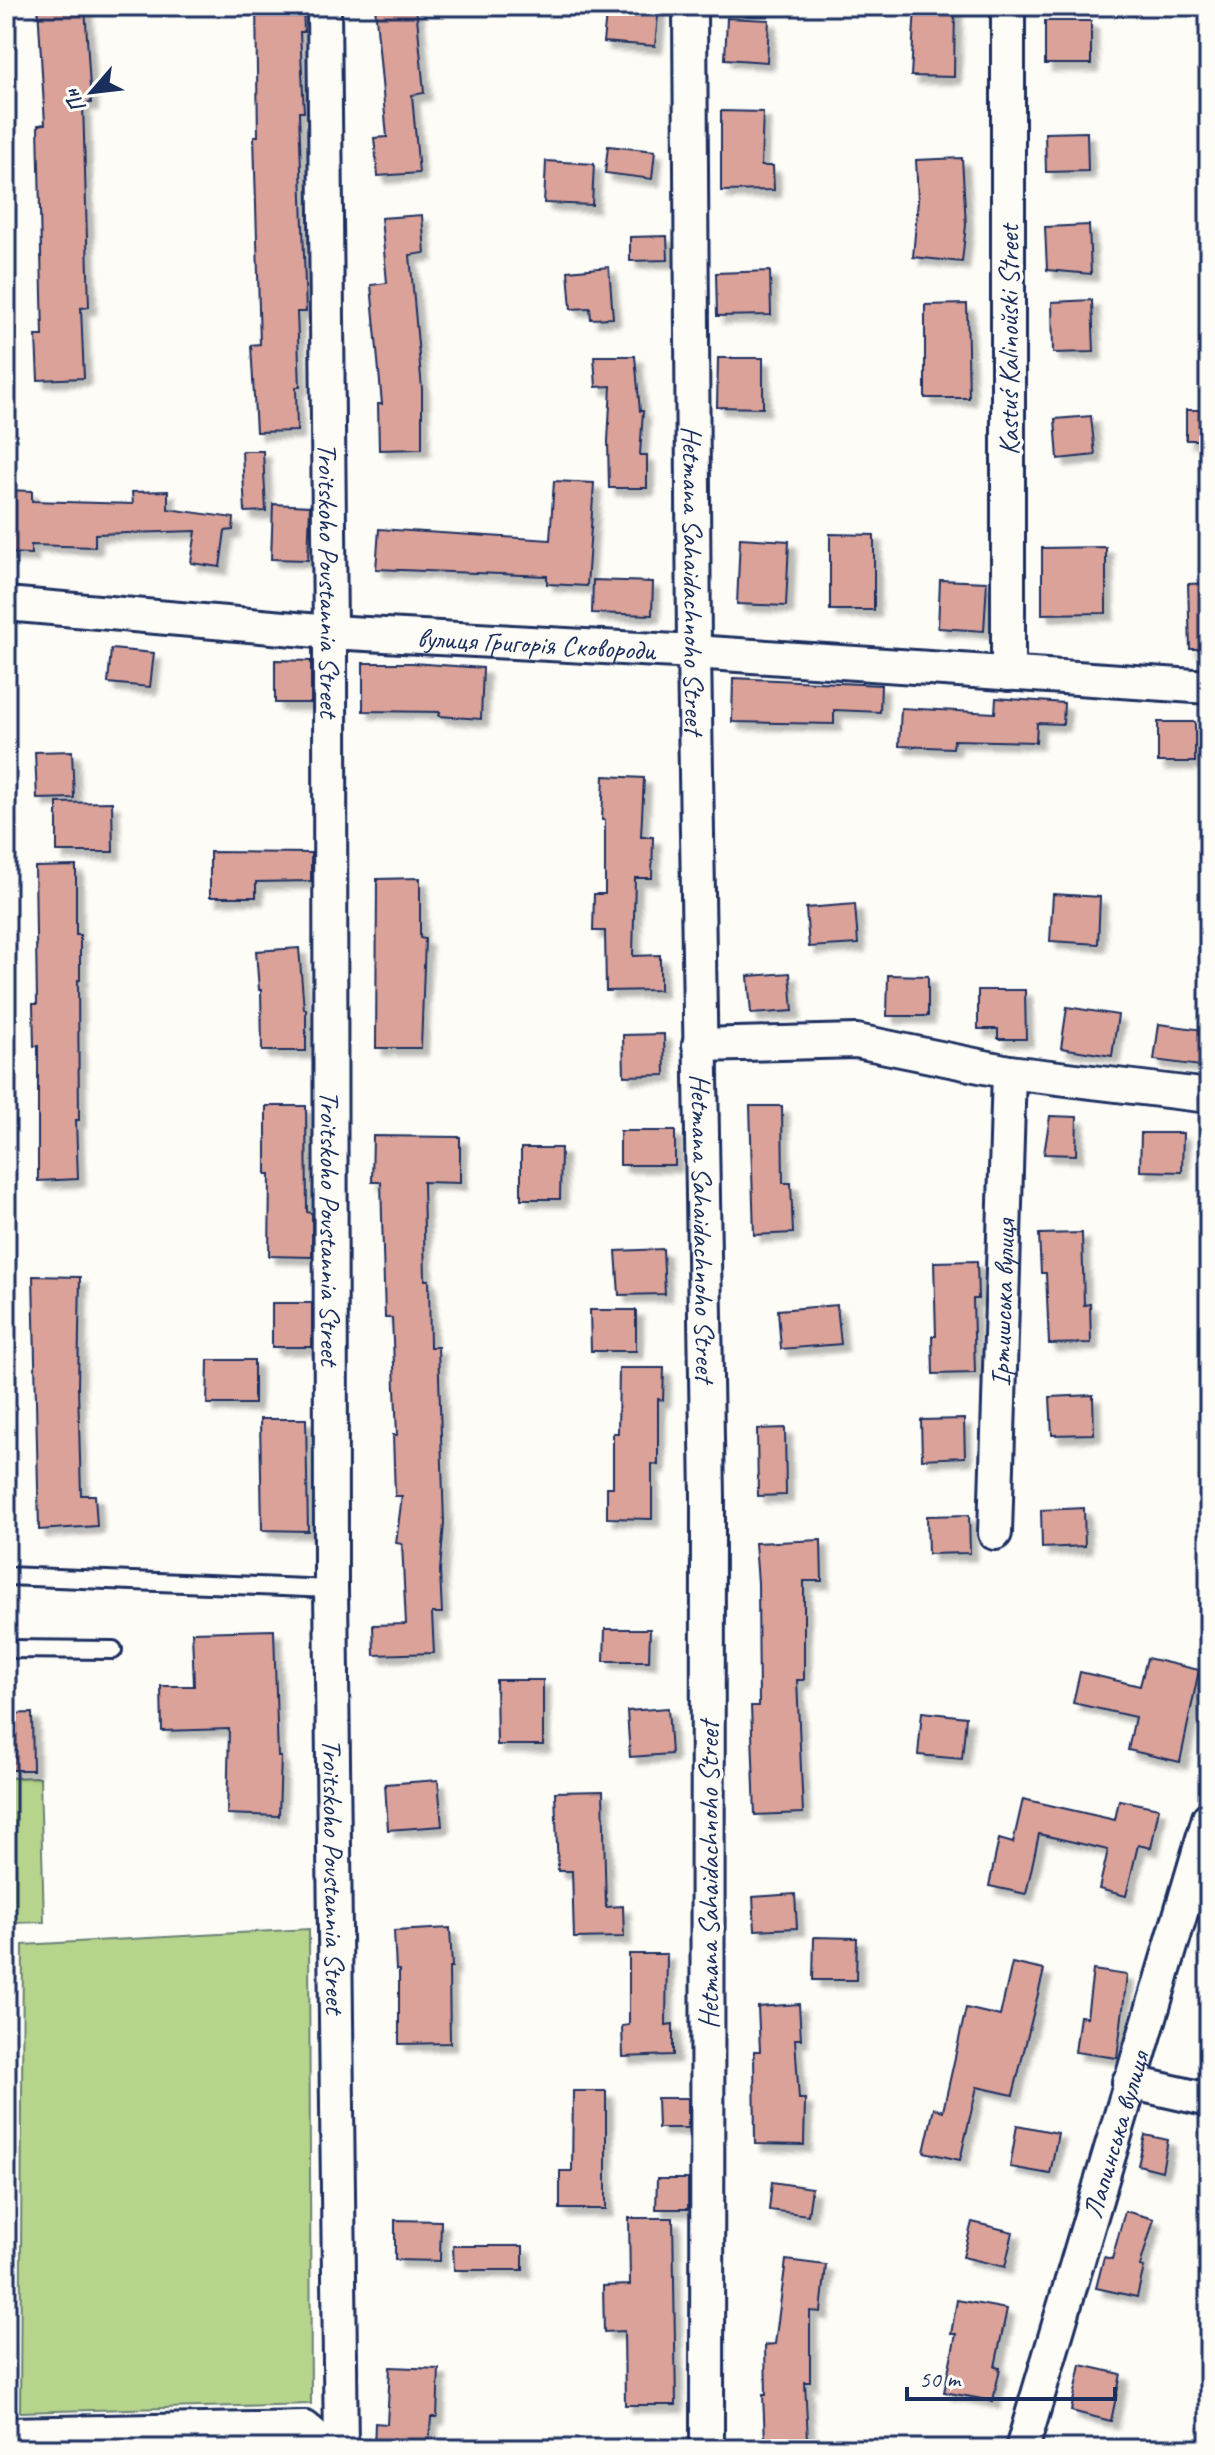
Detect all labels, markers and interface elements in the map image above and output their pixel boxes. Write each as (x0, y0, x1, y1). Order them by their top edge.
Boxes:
north arrow (52, 52, 132, 132)
text: Пн (57, 83, 93, 118)
street label: Kastuś Kalinoŭski Street (991, 222, 1026, 455)
street label: Hetmana Sahaidachnoho Street (675, 426, 713, 738)
street label: Troitskoho Povstannia Street (311, 442, 348, 720)
street label: вулиця Григорія Сковороди (416, 619, 658, 667)
street label: Hetmana Sahaidachnoho Street (683, 1074, 724, 1386)
street label: Troitskoho Povstannia Street (313, 1091, 348, 1368)
street label: Іртишська вулиця (982, 1217, 1022, 1387)
street label: Hetmana Sahaidachnoho Street (691, 1717, 726, 2029)
street label: Troitskoho Povstannia Street (315, 1738, 353, 2016)
street label: Лапинська вулиця (1074, 2045, 1157, 2222)
scale bar (907, 2351, 1115, 2401)
text: 50 m (919, 2364, 962, 2394)

